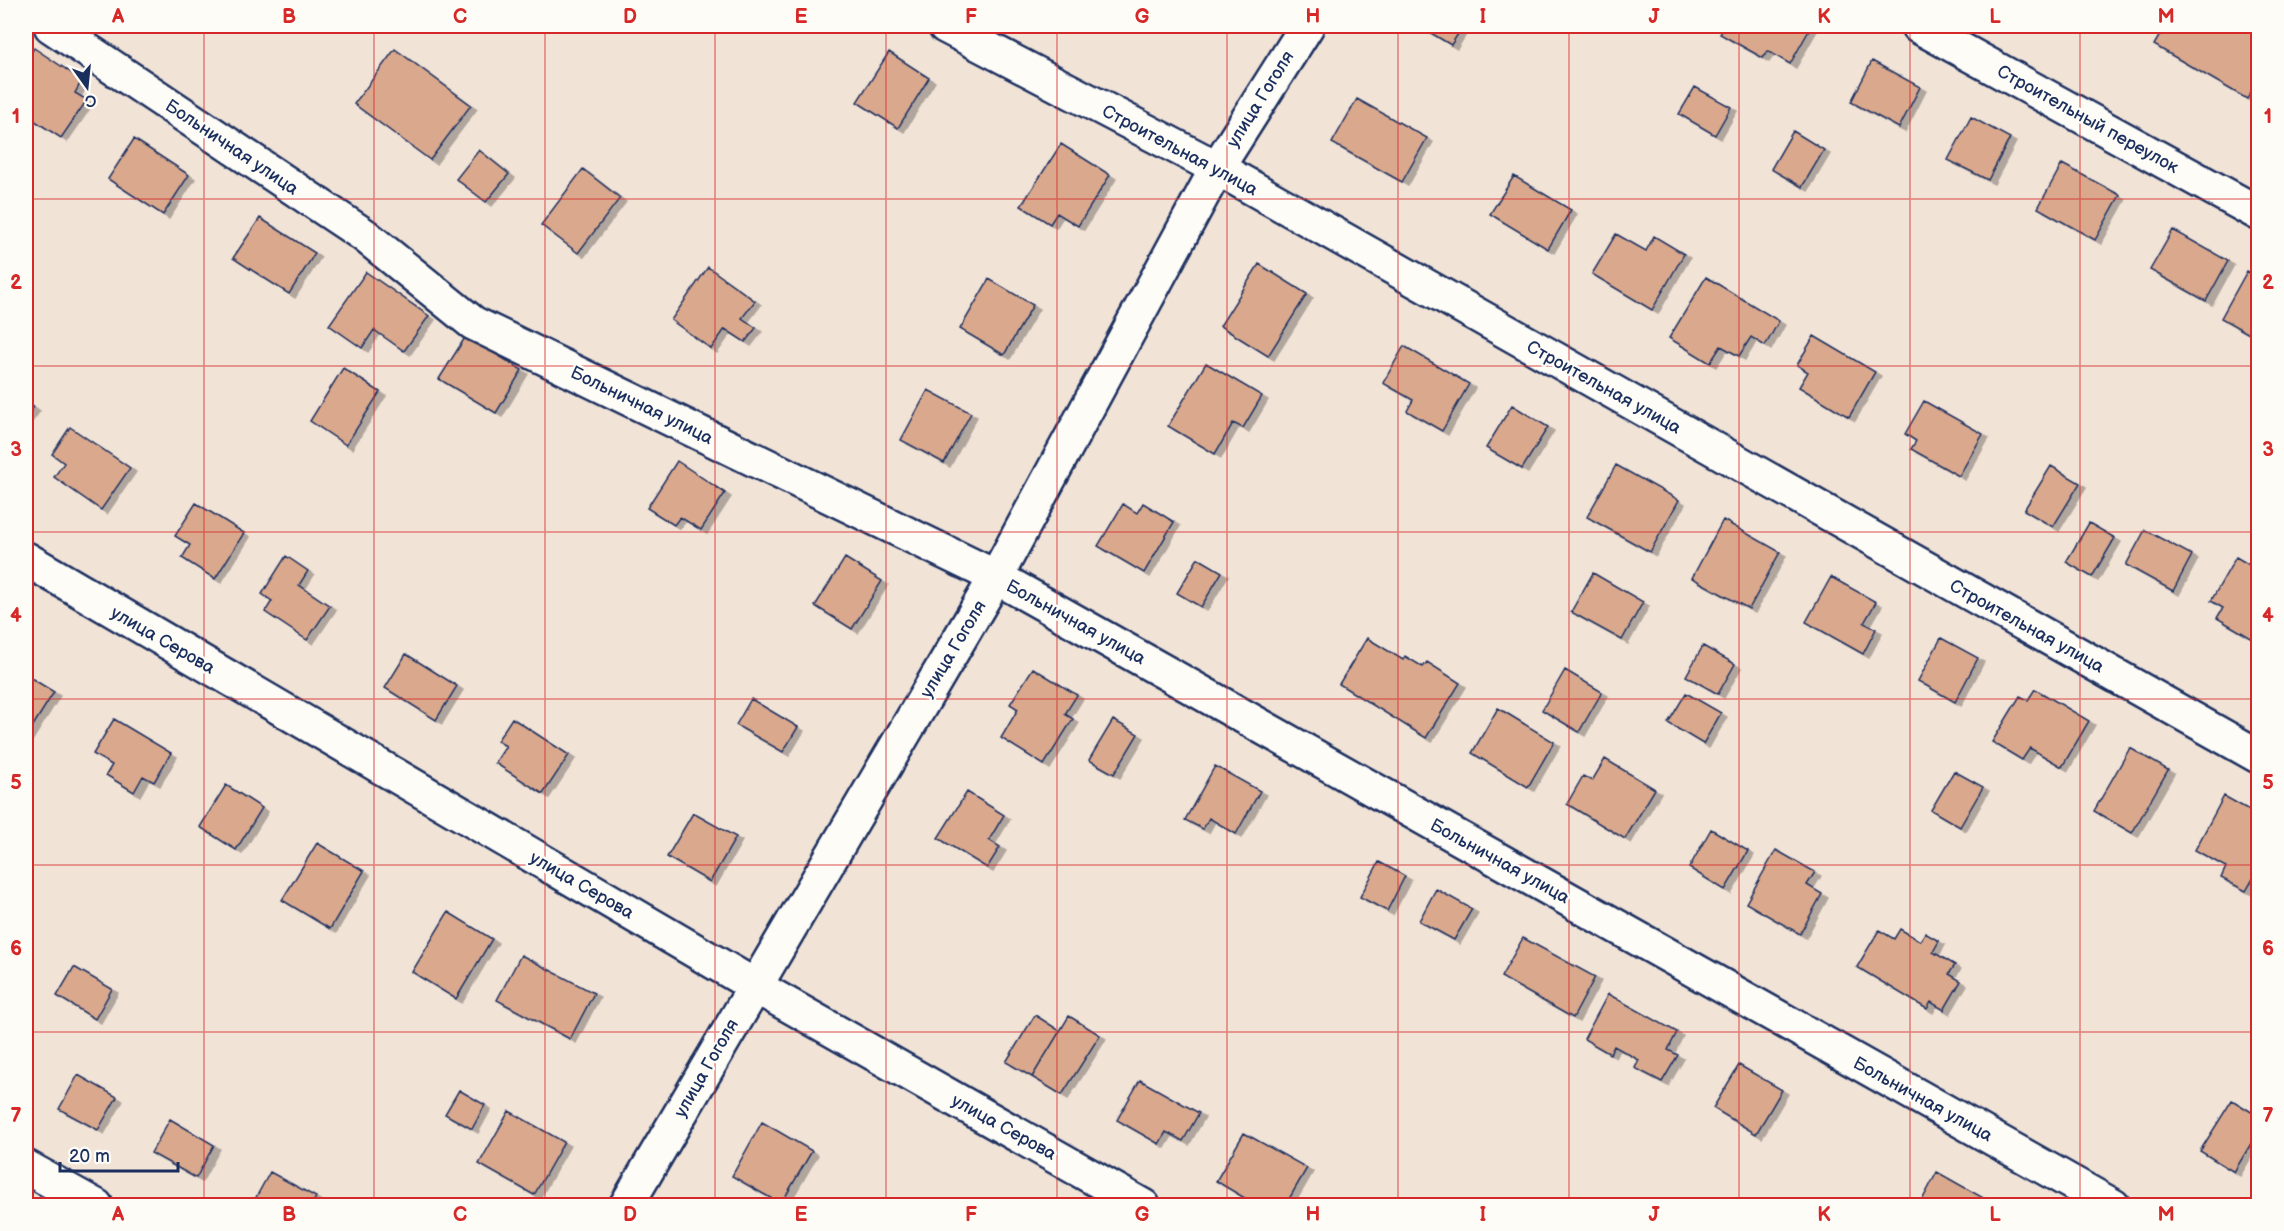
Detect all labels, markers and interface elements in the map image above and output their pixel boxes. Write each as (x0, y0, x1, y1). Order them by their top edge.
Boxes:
text: A (111, 5, 125, 29)
text: B (282, 5, 296, 29)
text: C (453, 5, 467, 29)
text: D (623, 5, 637, 29)
text: E (795, 5, 808, 29)
text: F (965, 5, 977, 29)
text: G (1135, 5, 1150, 29)
text: H (1306, 5, 1320, 29)
text: I (1480, 5, 1486, 29)
text: J (1649, 5, 1661, 29)
text: K (1817, 5, 1831, 29)
text: L (1989, 5, 2001, 29)
text: M (2157, 5, 2175, 29)
street label: улица Гоголя (1222, 47, 1298, 151)
north arrow (57, 57, 117, 117)
street label: Строительный переулок (1993, 61, 2182, 178)
text: С (83, 89, 98, 111)
street label: Больничная улица (161, 95, 302, 200)
street label: Строительная улица (1098, 101, 1261, 201)
text: 1 (12, 105, 20, 129)
text: 1 (2264, 105, 2272, 129)
text: 2 (10, 271, 22, 295)
text: 2 (2262, 271, 2274, 295)
street label: Строительная улица (1523, 336, 1685, 439)
street label: Больничная улица (567, 362, 717, 449)
text: 3 (10, 438, 22, 462)
text: 3 (2262, 438, 2274, 462)
street label: Больничная улица (1003, 575, 1149, 670)
street label: Строительная улица (1946, 575, 2108, 678)
street label: улица Гоголя (916, 597, 991, 702)
street label: улица Серова (107, 602, 219, 679)
text: 4 (10, 604, 22, 628)
text: 4 (2262, 604, 2274, 628)
text: 5 (10, 771, 22, 795)
text: 5 (2262, 771, 2274, 795)
street label: Больничная улица (1427, 814, 1573, 909)
street label: улица Серова (526, 847, 638, 924)
text: 6 (10, 937, 22, 961)
text: 6 (2262, 937, 2274, 961)
street label: улица Гоголя (670, 1015, 743, 1121)
street label: Больничная улица (1850, 1052, 1996, 1147)
street label: улица Серова (948, 1090, 1060, 1165)
text: 7 (10, 1104, 22, 1128)
text: 7 (2262, 1104, 2274, 1128)
scale bar (60, 1135, 178, 1173)
text: 20 m (69, 1146, 110, 1167)
text: A (111, 1203, 125, 1227)
text: B (282, 1203, 296, 1227)
text: C (453, 1203, 467, 1227)
text: D (623, 1203, 637, 1227)
text: E (795, 1203, 808, 1227)
text: F (965, 1203, 977, 1227)
text: G (1135, 1203, 1150, 1227)
text: H (1306, 1203, 1320, 1227)
text: I (1480, 1203, 1486, 1227)
text: J (1649, 1203, 1661, 1227)
text: K (1817, 1203, 1831, 1227)
text: L (1989, 1203, 2001, 1227)
text: M (2157, 1203, 2175, 1227)

